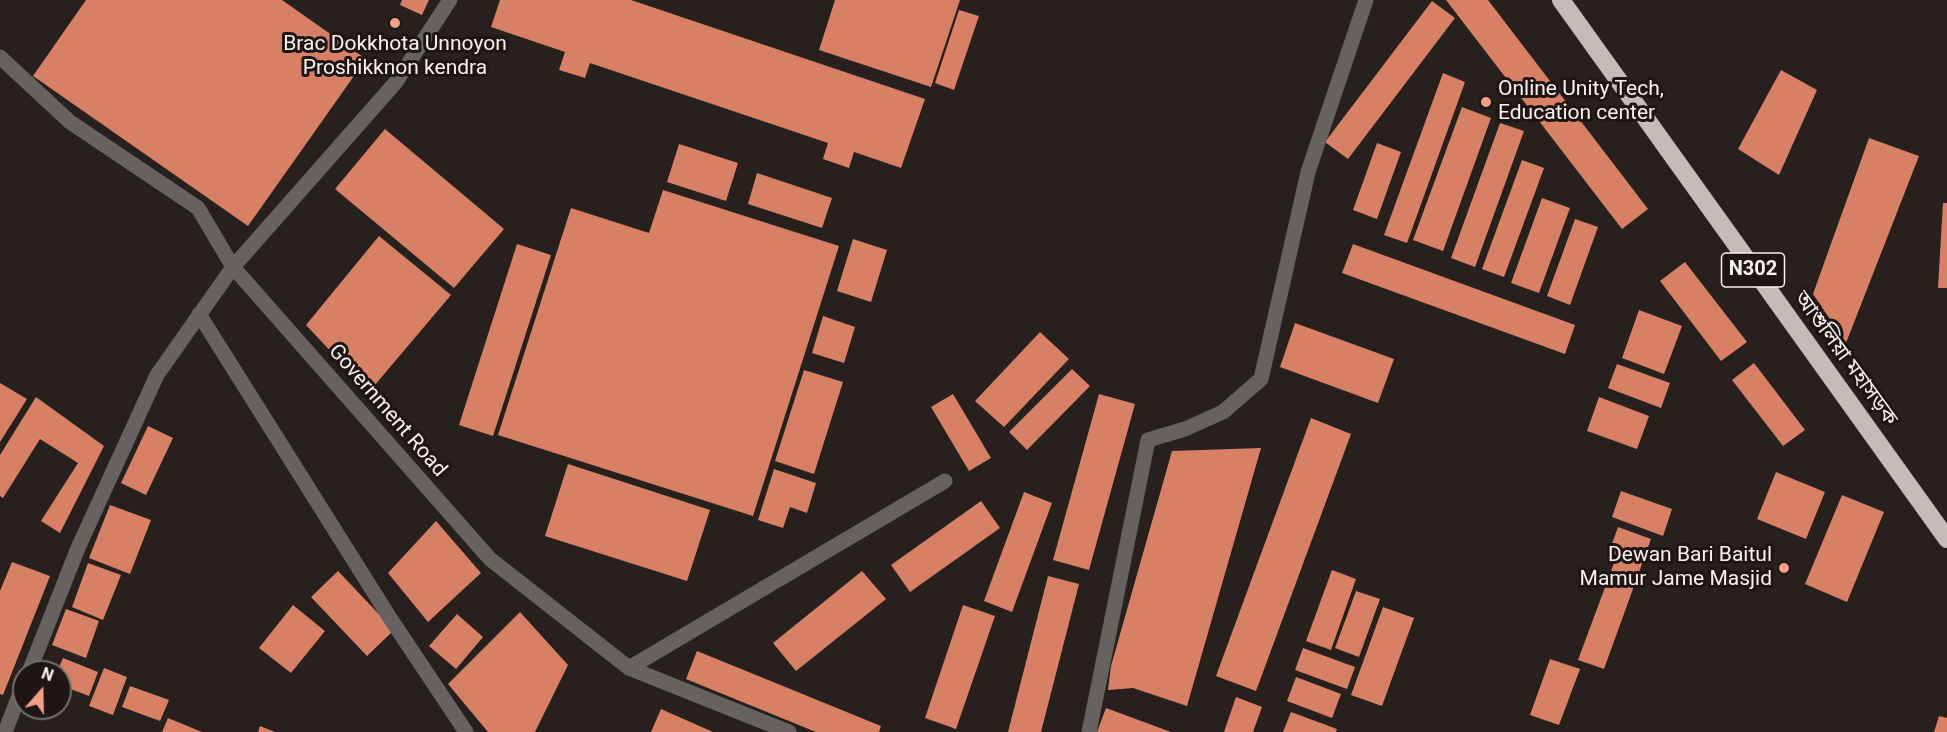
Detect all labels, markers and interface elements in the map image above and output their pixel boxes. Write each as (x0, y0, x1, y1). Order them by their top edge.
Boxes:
marker: Brac Dokkhota Unnoyon Proshikknon kendra (388, 16, 402, 30)
place label: Brac Dokkhota Unnoyon Proshikknon kendra (283, 32, 507, 82)
place label: Online Unity Tech, Education center (1498, 77, 1664, 127)
marker: Online Unity Tech, Education center (1479, 95, 1493, 109)
road number: N302 (1722, 253, 1784, 287)
street label: আশুলিয়া মহাসড়ক (1788, 287, 1902, 431)
street label: Government Road (323, 340, 451, 482)
place label: Dewan Bari Baitul Mamur Jame Masjid (1580, 543, 1772, 593)
marker: Dewan Bari Baitul Mamur Jame Masjid (1777, 561, 1791, 575)
north arrow (12, 660, 72, 720)
text: N (39, 664, 56, 685)

